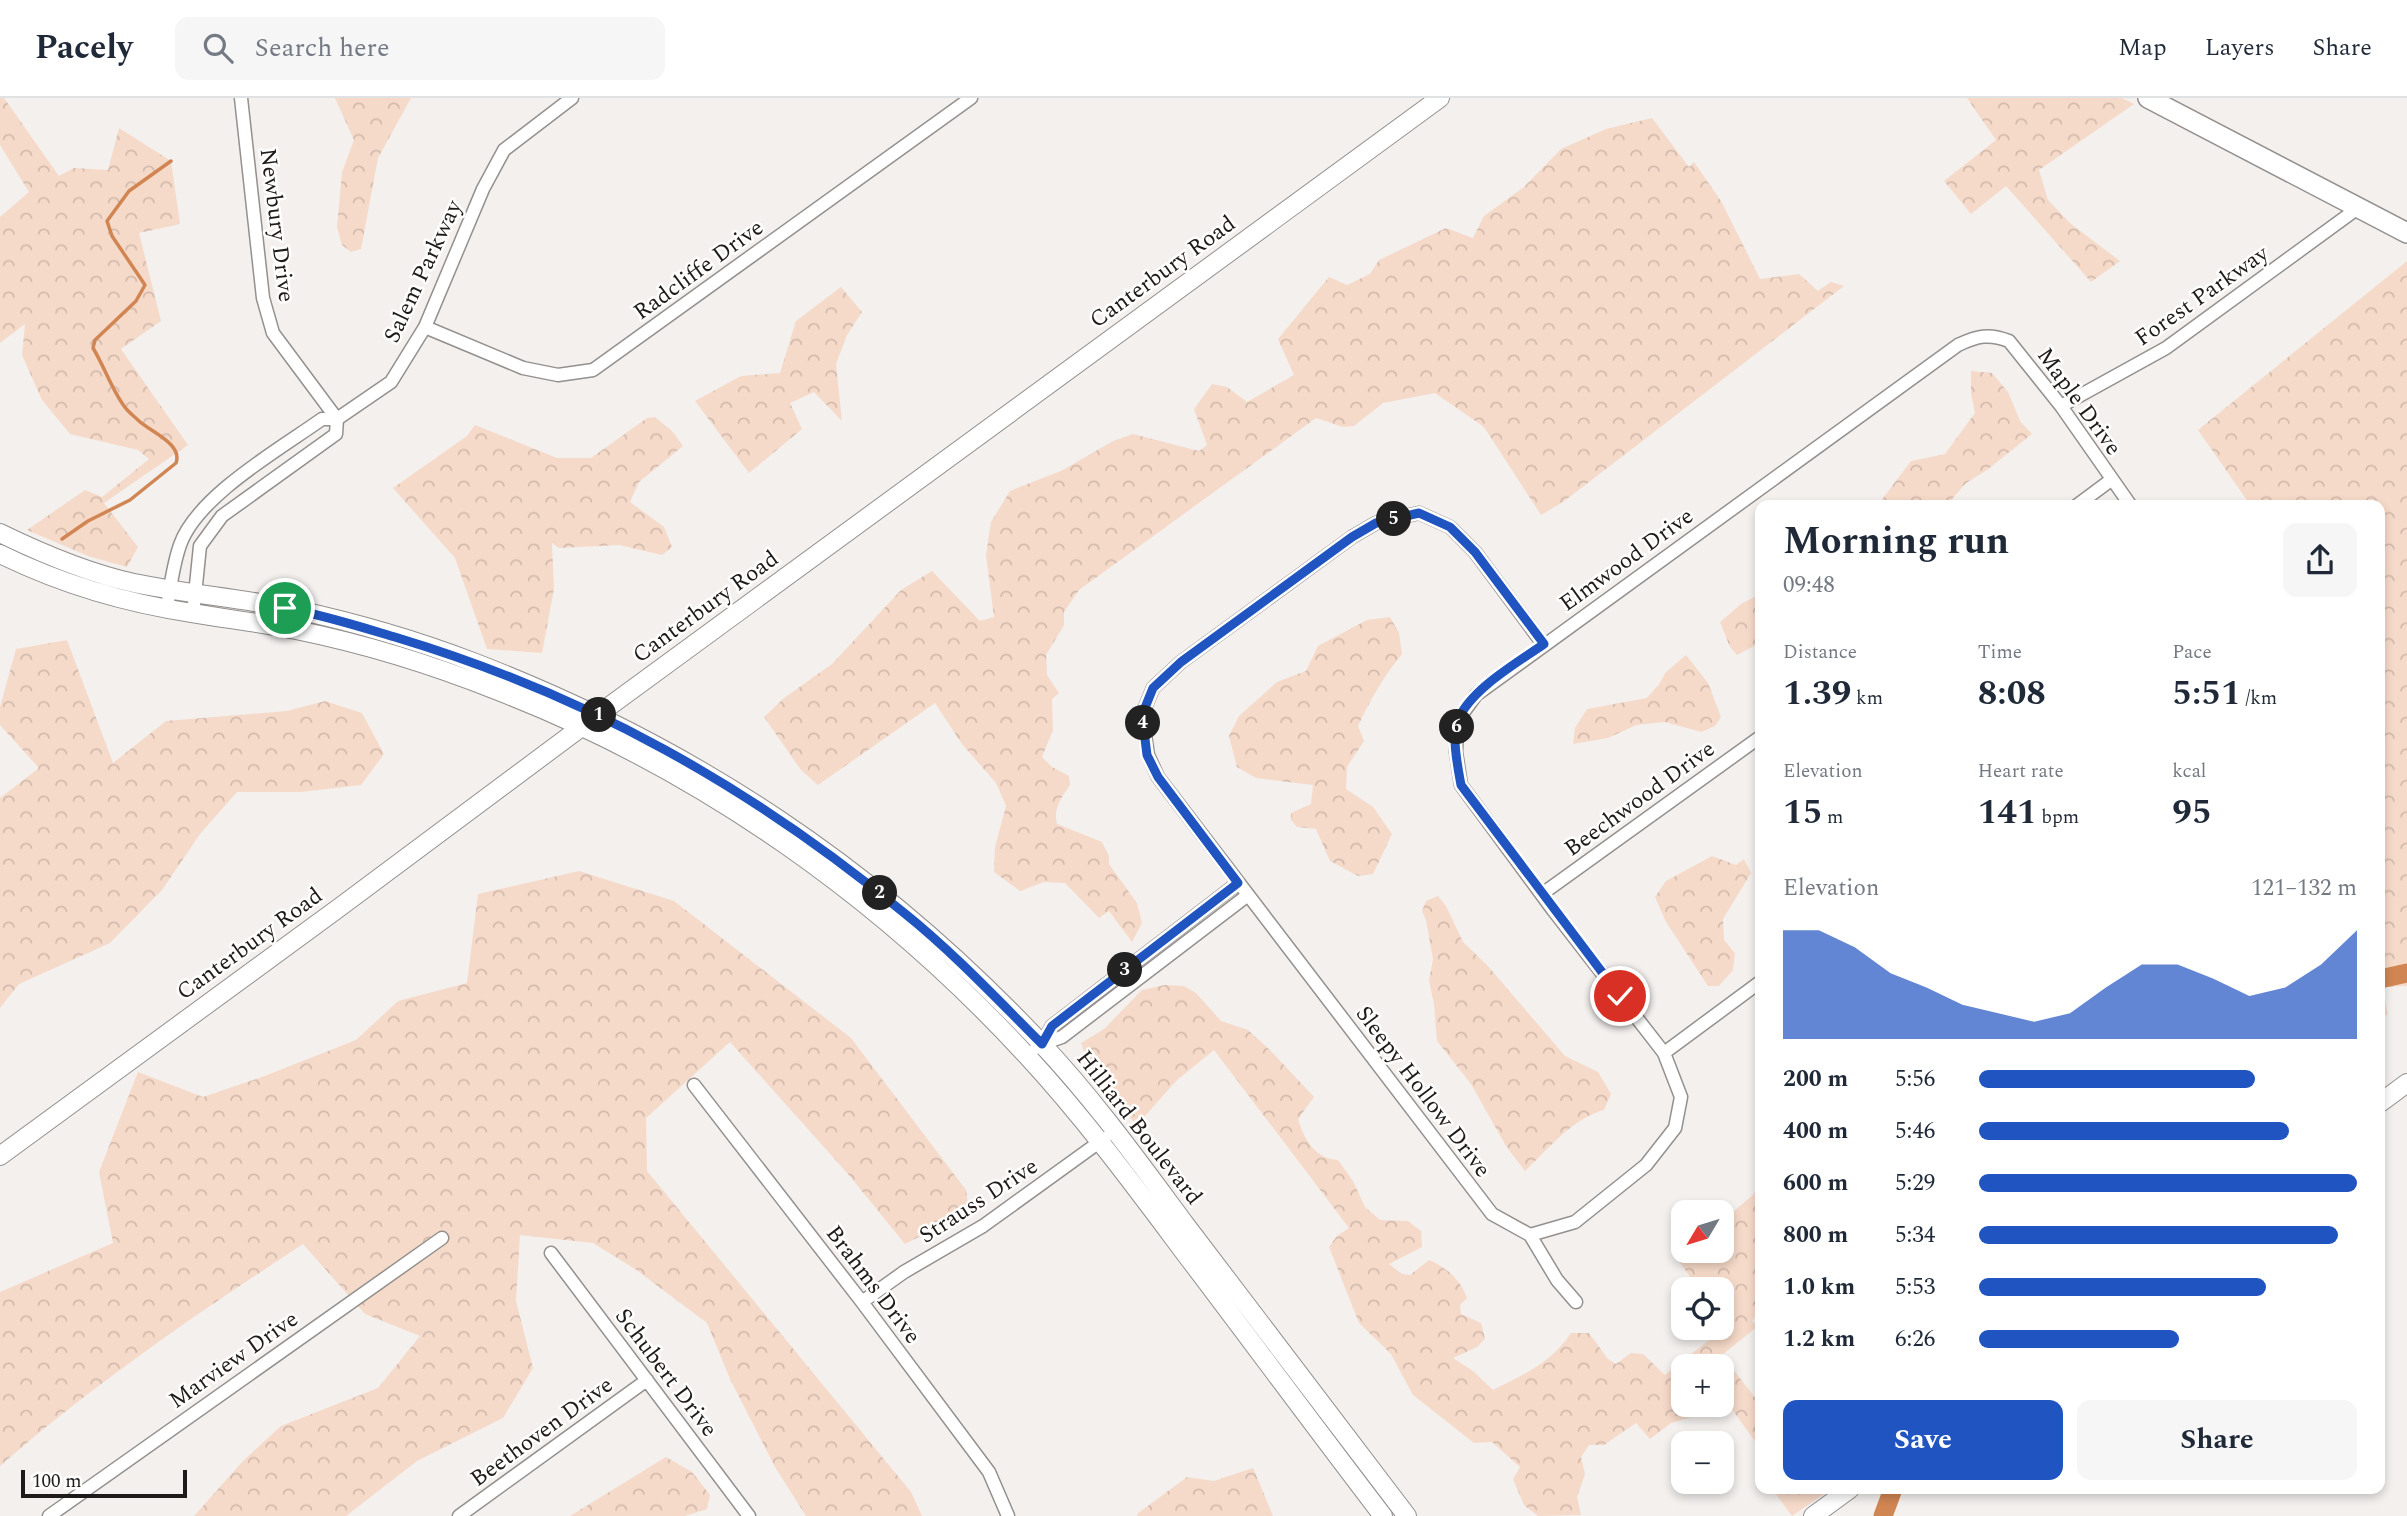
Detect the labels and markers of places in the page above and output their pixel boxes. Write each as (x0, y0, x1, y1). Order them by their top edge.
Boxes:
pin: 5 (1376, 502, 1412, 536)
pin (255, 578, 315, 638)
pin: 1 (582, 698, 616, 732)
pin: 4 (1126, 706, 1160, 740)
pin: 6 (1440, 710, 1474, 744)
pin: 2 (862, 876, 898, 910)
pin: 3 (1108, 952, 1142, 988)
pin (1590, 966, 1650, 1026)

